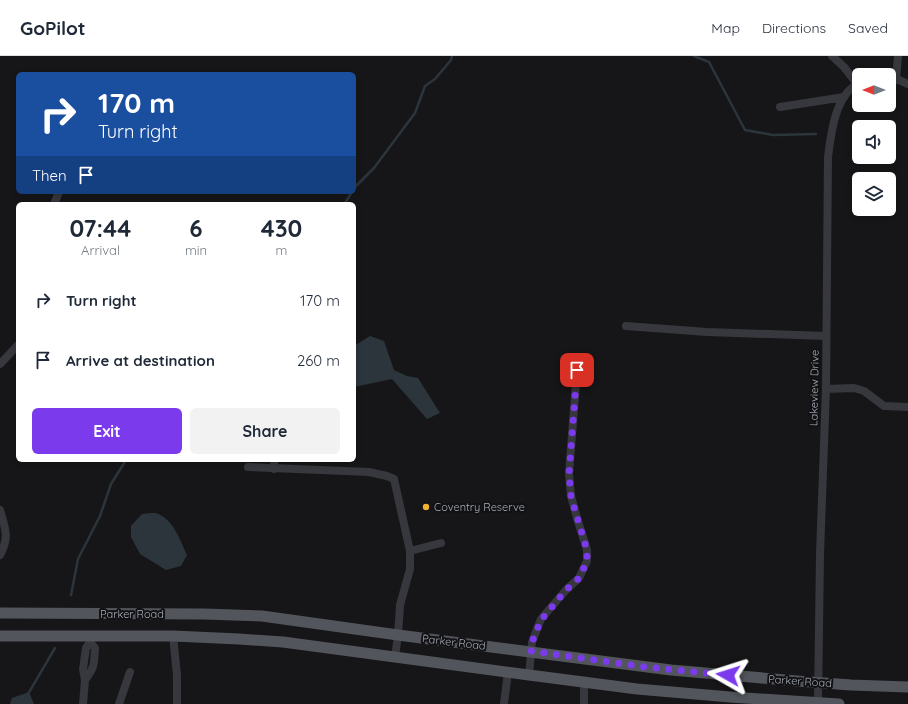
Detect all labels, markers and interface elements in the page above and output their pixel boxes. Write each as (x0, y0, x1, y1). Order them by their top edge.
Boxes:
text: GoPilot (20, 16, 86, 40)
text: Map (711, 19, 740, 37)
text: Directions (762, 19, 826, 37)
text: Saved (848, 19, 888, 37)
north arrow (852, 68, 896, 112)
map controls (852, 68, 896, 216)
text: 170 m (98, 85, 175, 120)
icon: right (32, 88, 84, 140)
text: Turn right (98, 120, 178, 143)
button: sound (852, 120, 896, 164)
icon: arrive (75, 164, 97, 186)
text: Then (32, 166, 67, 185)
button: layers (852, 172, 896, 216)
text: 07:44 (70, 213, 131, 243)
text: 6 (189, 213, 203, 243)
text: 430 (261, 213, 302, 243)
text: Arrival (81, 242, 120, 258)
text: min (185, 242, 207, 258)
text: m (276, 242, 287, 258)
icon: right (32, 289, 54, 311)
text: Turn right (66, 291, 137, 310)
text: 170 m (300, 291, 340, 310)
icon: arrive (32, 349, 54, 371)
street label: Lakeview Drive (806, 350, 822, 426)
text: Arrive at destination (66, 351, 215, 370)
text: 260 m (297, 351, 340, 370)
pin (560, 353, 594, 387)
icon: arrive (566, 359, 588, 381)
button: Exit (32, 408, 182, 454)
button: Share (190, 408, 340, 454)
place label: Coventry Reserve (434, 500, 525, 514)
marker: Coventry Reserve (421, 502, 431, 512)
street label: Parker Road (100, 607, 164, 621)
street label: Parker Road (421, 631, 487, 653)
position arrow (707, 654, 749, 696)
street label: Parker Road (768, 672, 832, 690)

